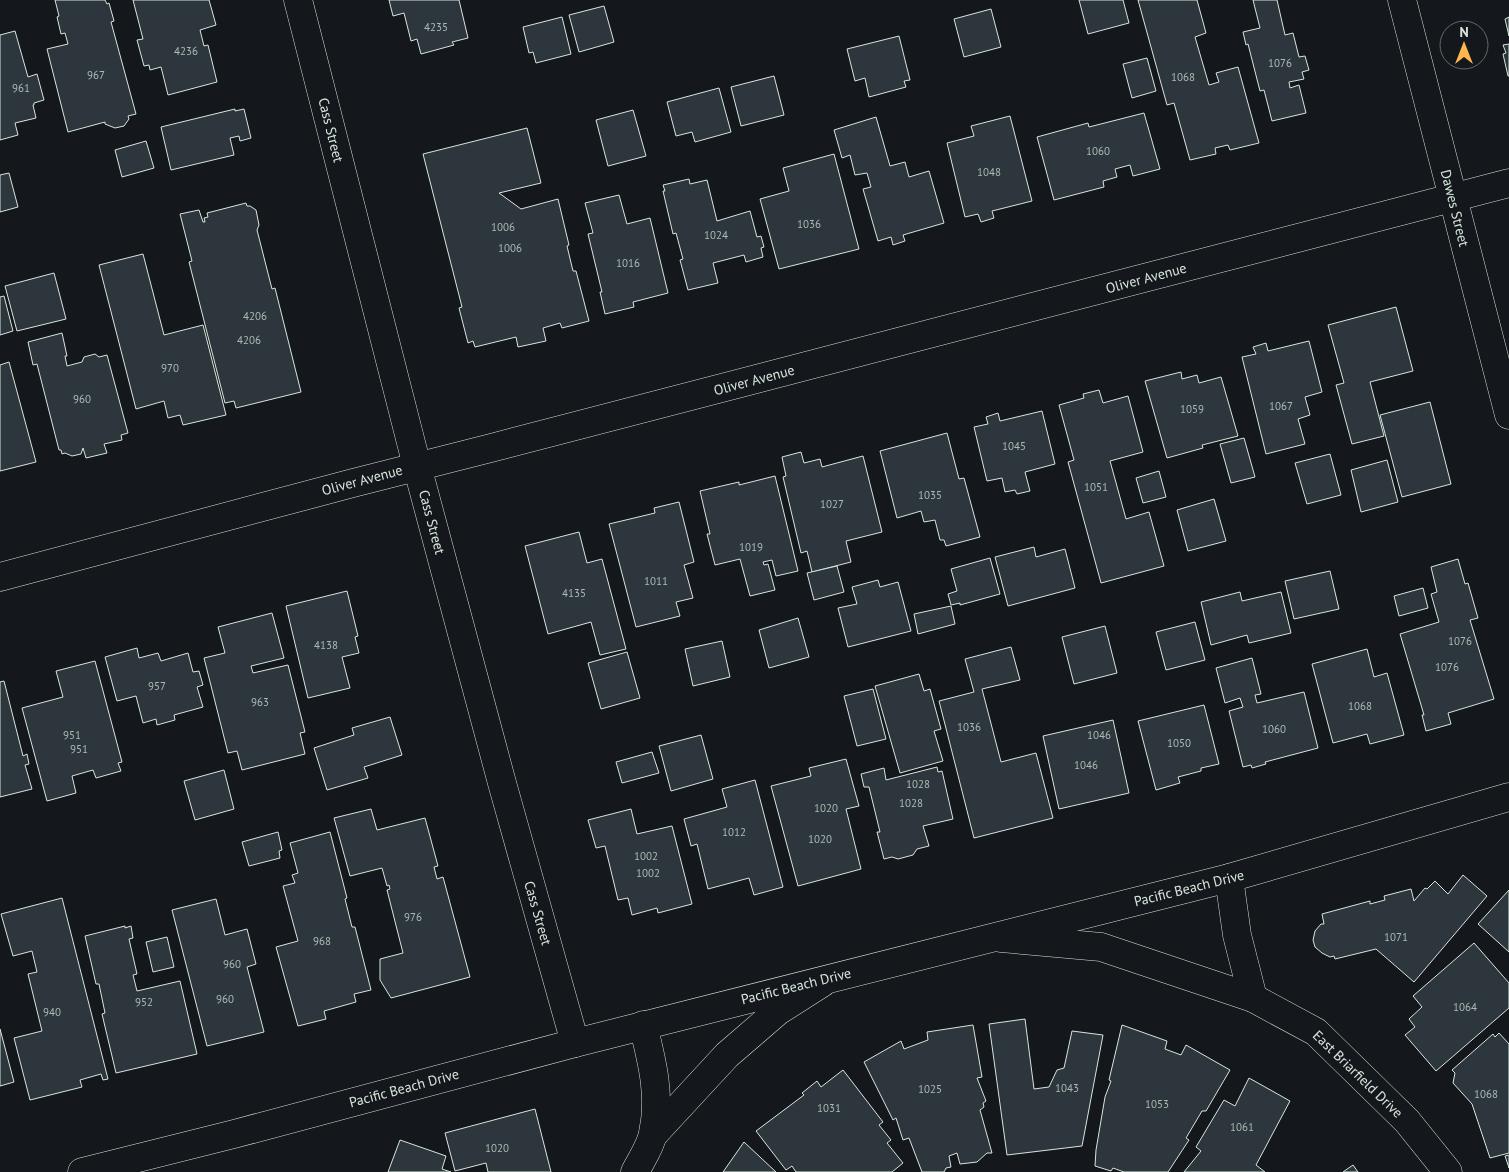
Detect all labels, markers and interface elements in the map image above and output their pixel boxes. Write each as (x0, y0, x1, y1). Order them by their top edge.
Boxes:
house number: 4235 (424, 20, 448, 34)
north arrow (1439, 20, 1489, 70)
text: N (1459, 23, 1469, 41)
house number: 4236 (174, 44, 198, 58)
house number: 1076 (1268, 56, 1292, 70)
house number: 967 (87, 68, 105, 82)
house number: 1068 (1171, 70, 1195, 84)
house number: 961 (12, 81, 30, 95)
street label: Cass Street (314, 96, 348, 164)
house number: 1060 (1086, 144, 1110, 158)
house number: 1048 (977, 165, 1001, 179)
street label: Dawes Street (1437, 168, 1473, 249)
house number: 1036 (797, 217, 821, 231)
house number: 1006 (491, 220, 515, 234)
house number: 1024 (704, 228, 728, 242)
house number: 1006 (498, 241, 522, 255)
house number: 1016 (616, 256, 640, 270)
street label: Oliver Avenue (1104, 259, 1188, 297)
house number: 4206 (243, 309, 267, 323)
house number: 4206 (237, 333, 261, 347)
house number: 970 (161, 361, 179, 375)
street label: Oliver Avenue (712, 361, 796, 399)
house number: 960 (73, 392, 91, 406)
house number: 1067 (1269, 399, 1293, 413)
house number: 1059 (1180, 402, 1204, 416)
house number: 1045 (1002, 439, 1026, 453)
street label: Oliver Avenue (320, 461, 404, 499)
house number: 1051 (1084, 480, 1108, 494)
street label: Cass Street (415, 488, 449, 556)
house number: 1035 (918, 488, 942, 502)
house number: 1027 (820, 497, 844, 511)
house number: 1019 (739, 540, 763, 554)
house number: 1011 (644, 574, 668, 588)
house number: 4135 (562, 586, 586, 600)
house number: 1076 (1448, 634, 1472, 648)
house number: 4138 (314, 638, 338, 652)
house number: 1076 (1435, 660, 1459, 674)
house number: 957 (148, 679, 166, 693)
house number: 963 (251, 695, 269, 709)
house number: 1068 (1348, 699, 1372, 713)
house number: 1036 (957, 720, 981, 734)
house number: 1060 (1262, 722, 1286, 736)
house number: 951 (63, 728, 81, 742)
house number: 1046 (1087, 728, 1111, 742)
house number: 1050 (1167, 736, 1191, 750)
house number: 951 (70, 742, 88, 756)
house number: 1046 (1074, 758, 1098, 772)
house number: 1028 (906, 777, 930, 791)
house number: 1028 (899, 796, 923, 810)
house number: 1020 (814, 801, 838, 815)
house number: 1012 (722, 825, 746, 839)
house number: 1020 (808, 832, 832, 846)
house number: 1002 (634, 849, 658, 863)
house number: 1002 (636, 866, 660, 880)
street label: Pacific Beach Drive (1132, 866, 1246, 910)
street label: Cass Street (520, 879, 556, 947)
house number: 976 (404, 910, 422, 924)
house number: 1071 (1384, 930, 1408, 944)
house number: 968 (313, 934, 331, 948)
house number: 960 (223, 957, 241, 971)
street label: Pacific Beach Drive (739, 964, 853, 1008)
house number: 960 (216, 992, 234, 1006)
house number: 952 (135, 995, 153, 1009)
house number: 1064 (1453, 1000, 1477, 1014)
house number: 940 (43, 1005, 61, 1019)
street label: East Briarfield Drive (1309, 1026, 1407, 1122)
street label: Pacific Beach Drive (347, 1065, 461, 1111)
house number: 1043 (1055, 1081, 1079, 1095)
house number: 1025 (918, 1082, 942, 1096)
house number: 1068 (1474, 1087, 1498, 1101)
house number: 1053 (1145, 1097, 1169, 1111)
house number: 1031 (817, 1101, 841, 1115)
house number: 1061 (1230, 1120, 1254, 1134)
house number: 1020 (485, 1141, 509, 1155)

